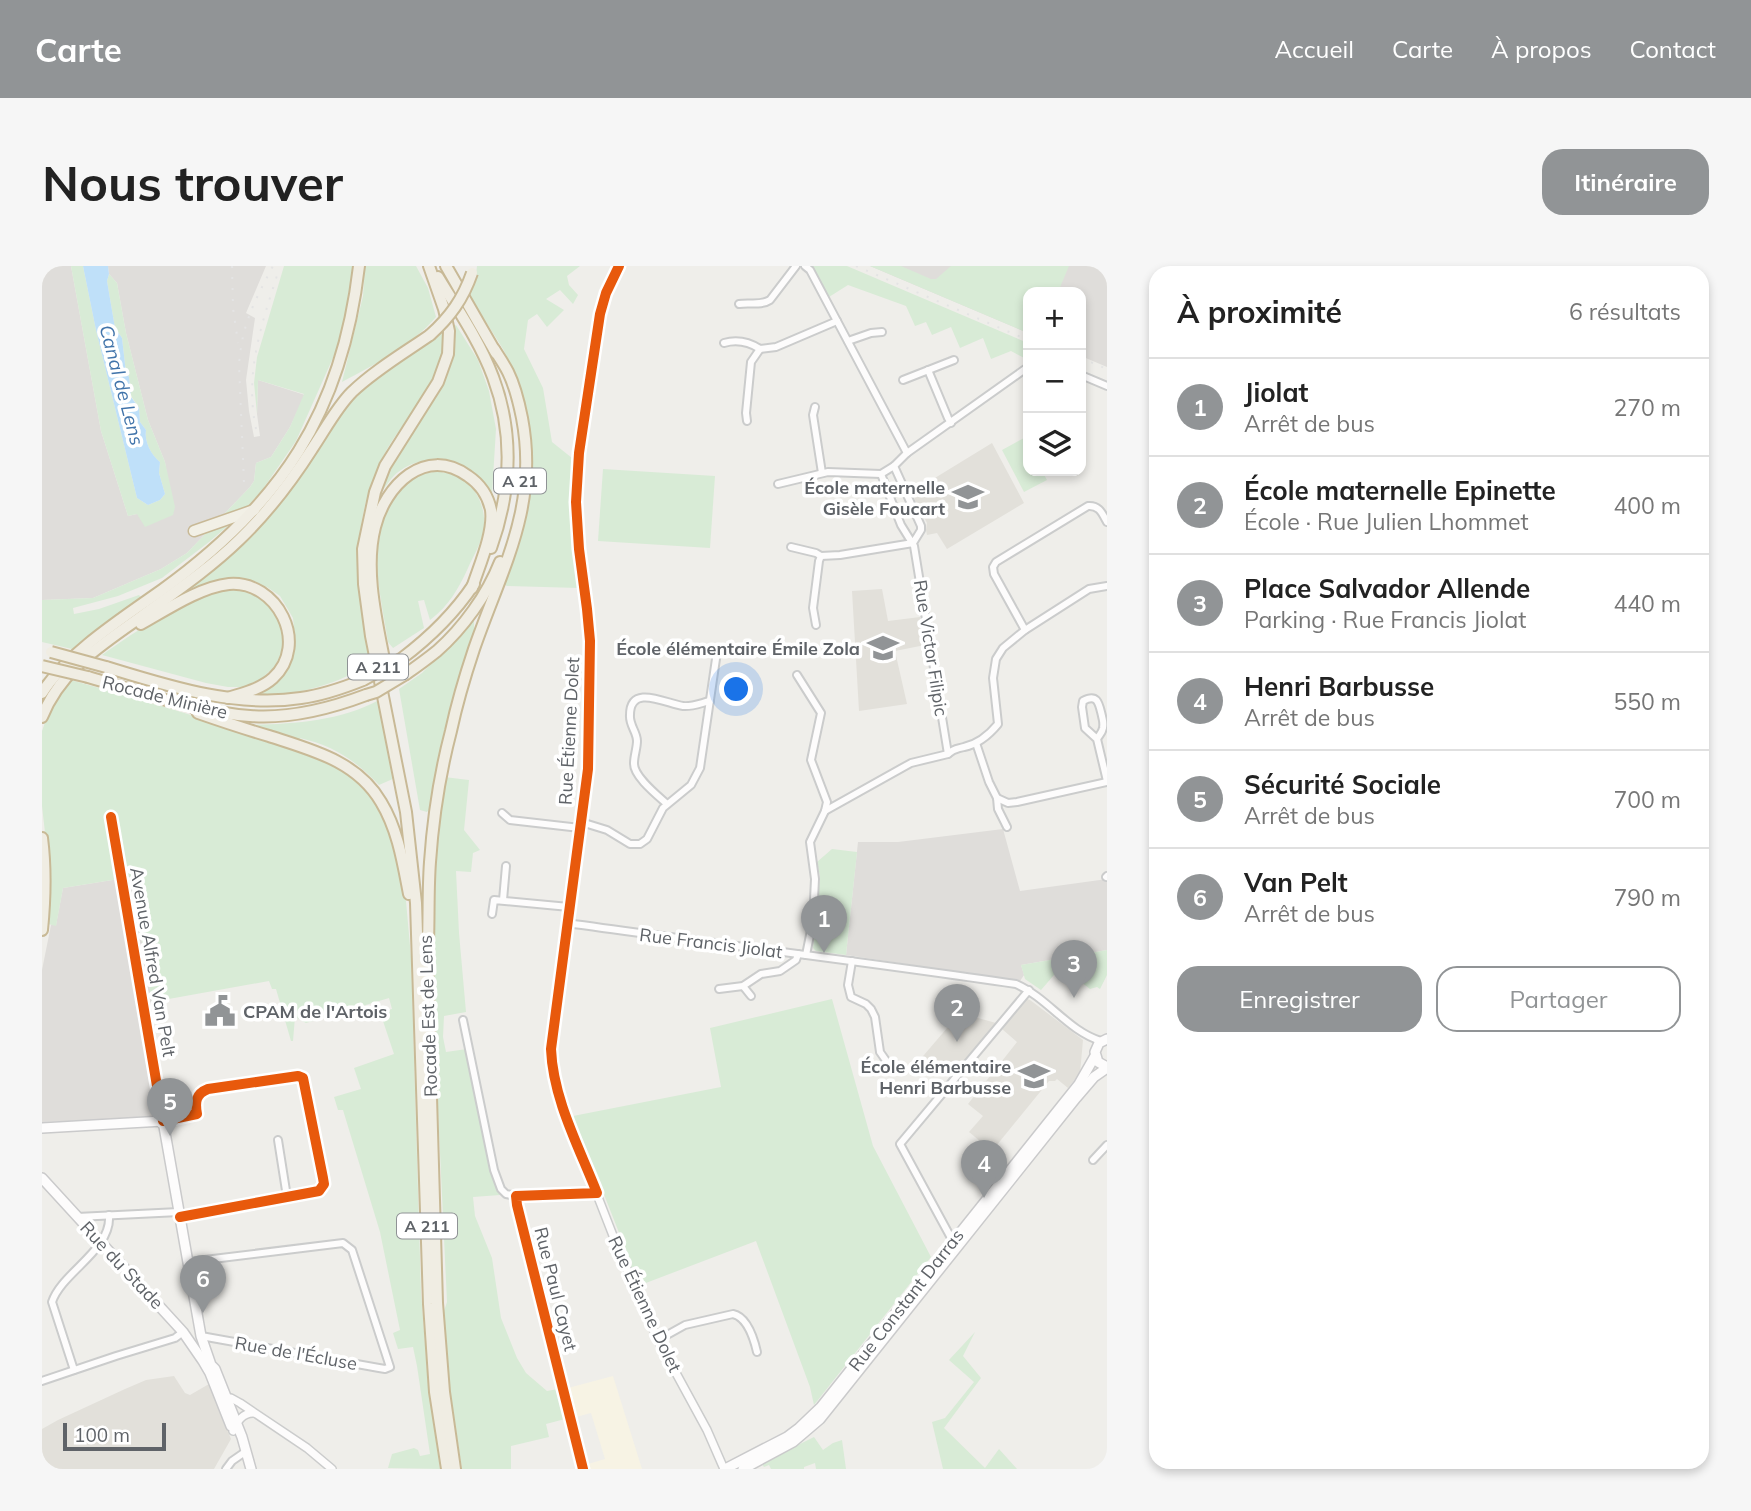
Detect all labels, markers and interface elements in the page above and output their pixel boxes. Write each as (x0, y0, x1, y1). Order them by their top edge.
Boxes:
text: Carte (35, 29, 122, 70)
text: Accueil (1275, 34, 1354, 64)
text: Carte (1392, 34, 1453, 64)
text: À propos (1491, 34, 1592, 64)
text: Contact (1630, 34, 1716, 64)
button: Itinéraire (1542, 149, 1709, 215)
text: Nous trouver (42, 152, 343, 213)
map controls (1023, 287, 1086, 476)
button: + (1023, 287, 1086, 350)
text: À proximité (1177, 293, 1342, 331)
text: 6 résultats (1569, 297, 1681, 326)
water label: Canal de Lens (94, 322, 150, 448)
button: − (1023, 350, 1086, 413)
text: Jiolat (1244, 376, 1308, 409)
text: 1 (1193, 393, 1207, 422)
text: 270 m (1613, 393, 1681, 422)
text: Arrêt de bus (1244, 409, 1375, 438)
button: layers (1023, 413, 1086, 476)
road number: A 21 (494, 468, 546, 494)
text: École maternelle Epinette (1244, 474, 1556, 507)
place label: École maternelle Gisèle Foucart (804, 476, 945, 520)
school or university icon: École maternelle Gisèle Foucart (951, 480, 985, 514)
text: 2 (1193, 491, 1207, 520)
text: 400 m (1613, 491, 1681, 520)
text: École · Rue Julien Lhommet (1244, 507, 1529, 536)
text: Place Salvador Allende (1244, 572, 1530, 605)
street label: Rue Victor Filipic (909, 578, 953, 718)
text: 3 (1193, 589, 1207, 618)
text: 440 m (1613, 589, 1681, 618)
text: Parking · Rue Francis Jiolat (1244, 605, 1526, 634)
school or university icon: École élémentaire Émile Zola (866, 631, 900, 665)
place label: École élémentaire Émile Zola (616, 637, 860, 660)
road number: A 211 (348, 654, 408, 680)
street label: Rue Étienne Dolet (554, 657, 584, 805)
street label: Rocade Minière (100, 670, 230, 724)
text: Henri Barbusse (1244, 670, 1434, 703)
your location (719, 672, 753, 706)
text: 4 (1193, 687, 1207, 716)
text: 550 m (1613, 687, 1681, 716)
text: Arrêt de bus (1244, 703, 1375, 732)
text: Sécurité Sociale (1244, 768, 1441, 801)
text: 5 (1193, 785, 1207, 814)
text: 700 m (1613, 785, 1681, 814)
text: Arrêt de bus (1244, 801, 1375, 830)
street label: Avenue Alfred Van Pelt (125, 865, 181, 1059)
text: Van Pelt (1244, 866, 1348, 899)
text: 6 (1193, 883, 1207, 912)
text: 790 m (1613, 883, 1681, 912)
pin: 1 (801, 895, 847, 953)
text: Arrêt de bus (1244, 899, 1375, 928)
street label: Rue Francis Jiolat (638, 923, 784, 963)
street label: Rocade Est de Lens (414, 935, 442, 1097)
pin: 3 (1051, 940, 1097, 998)
button: Enregistrer (1177, 966, 1422, 1032)
button: Partager (1436, 966, 1681, 1032)
pin: 2 (934, 984, 980, 1042)
public building icon: CPAM de l'Artois (203, 994, 237, 1028)
place label: CPAM de l'Artois (243, 1000, 387, 1023)
place label: École élémentaire Henri Barbusse (861, 1055, 1011, 1099)
school or university icon: École élémentaire Henri Barbusse (1017, 1059, 1051, 1093)
pin: 5 (147, 1078, 193, 1136)
pin: 4 (961, 1140, 1007, 1198)
road number: A 211 (397, 1214, 457, 1238)
street label: Rue du Stade (75, 1216, 169, 1314)
street label: Rue Constant Darras (843, 1224, 969, 1376)
street label: Rue Paul Cayet (529, 1225, 583, 1353)
street label: Rue Étienne Dolet (603, 1232, 687, 1376)
pin: 6 (180, 1255, 226, 1313)
street label: Rue de l'Écluse (233, 1331, 359, 1375)
scale bar (63, 1420, 166, 1452)
text: 100 m (74, 1423, 130, 1447)

